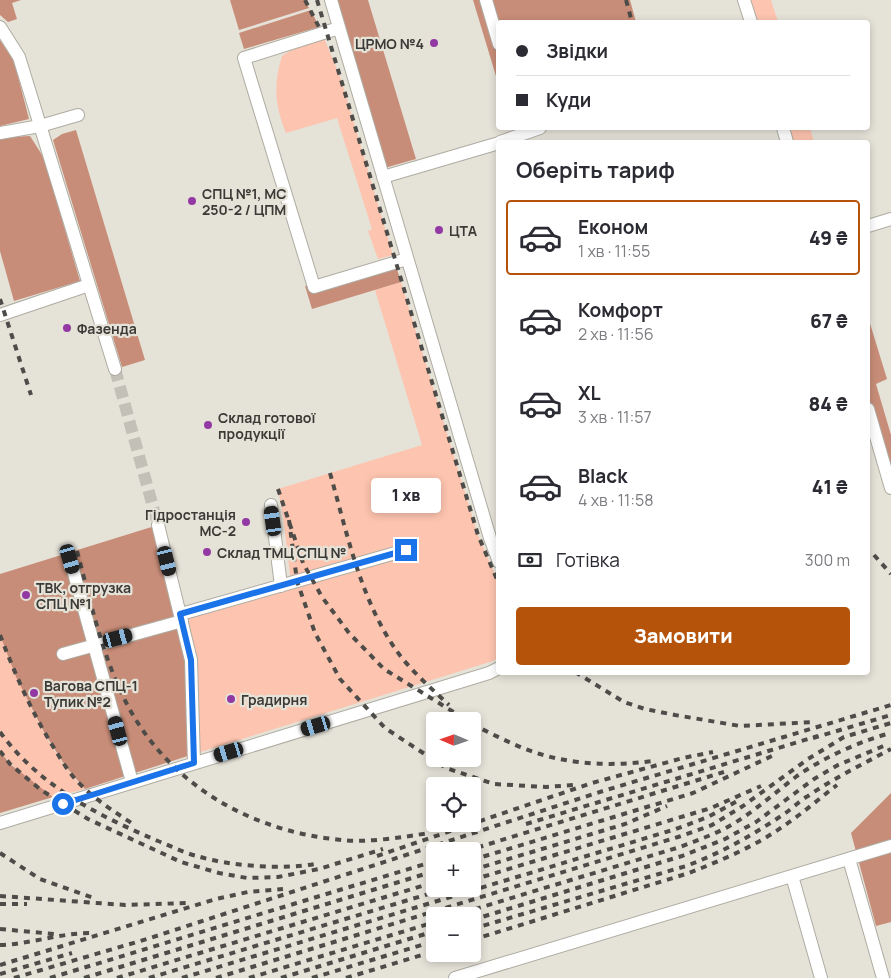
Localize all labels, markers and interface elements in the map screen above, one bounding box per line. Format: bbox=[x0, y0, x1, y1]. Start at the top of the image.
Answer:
place label: ЦРМО №4 bbox=[355, 34, 424, 53]
marker: ЦРМО №4 bbox=[428, 37, 440, 49]
text: Звідки bbox=[546, 38, 608, 64]
text: Куди bbox=[546, 87, 591, 113]
text: Оберіть тариф bbox=[516, 155, 675, 185]
place label: СПЦ №1, МС 250-2 / ЦПМ bbox=[202, 184, 287, 219]
marker: СПЦ №1, МС 250-2 / ЦПМ bbox=[186, 195, 198, 207]
text: Економ bbox=[578, 214, 648, 240]
icon: car bbox=[518, 215, 563, 260]
place label: ЦТА bbox=[449, 221, 478, 240]
marker: ЦТА bbox=[433, 224, 445, 236]
text: 49 ₴ bbox=[809, 225, 848, 251]
text: 1 хв · 11:55 bbox=[578, 240, 650, 262]
text: Комфорт bbox=[578, 297, 663, 323]
icon: car bbox=[518, 298, 563, 343]
text: 67 ₴ bbox=[810, 308, 848, 334]
place label: Фазенда bbox=[77, 319, 137, 338]
marker: Фазенда bbox=[61, 322, 73, 334]
text: 2 хв · 11:56 bbox=[578, 323, 654, 345]
text: XL bbox=[578, 380, 601, 406]
icon: car bbox=[518, 381, 563, 426]
text: 84 ₴ bbox=[809, 391, 848, 417]
text: 3 хв · 11:57 bbox=[578, 406, 652, 428]
place label: Склад готової продукції bbox=[218, 408, 316, 443]
marker: Склад готової продукції bbox=[202, 419, 214, 431]
text: Black bbox=[578, 463, 627, 489]
icon: car bbox=[518, 464, 563, 509]
text: 41 ₴ bbox=[812, 474, 848, 500]
callout: 1 хв bbox=[371, 478, 441, 512]
text: 1 хв bbox=[392, 484, 420, 506]
text: 4 хв · 11:58 bbox=[578, 489, 653, 511]
place label: Гідростанція МС-2 bbox=[145, 505, 236, 540]
car bbox=[263, 505, 282, 537]
marker: Гідростанція МС-2 bbox=[240, 516, 252, 528]
route end bbox=[395, 539, 417, 561]
car bbox=[58, 543, 81, 575]
place label: Склад ТМЦ СПЦ № bbox=[217, 543, 346, 562]
car bbox=[156, 545, 177, 577]
marker: Склад ТМЦ СПЦ № bbox=[201, 546, 213, 558]
icon: cash bbox=[516, 546, 544, 574]
text: Готівка bbox=[556, 547, 620, 573]
text: 300 m bbox=[805, 549, 850, 571]
place label: ТВК, отгрузка СПЦ №1 bbox=[36, 578, 131, 613]
marker: ТВК, отгрузка СПЦ №1 bbox=[20, 589, 32, 601]
button: Замовити bbox=[516, 607, 850, 665]
car bbox=[101, 627, 134, 649]
place label: Вагова СПЦ-1 Тупик №2 bbox=[44, 676, 138, 711]
marker: Вагова СПЦ-1 Тупик №2 bbox=[28, 687, 40, 699]
place label: Градирня bbox=[241, 690, 308, 709]
marker: Градирня bbox=[225, 693, 237, 705]
north arrow bbox=[426, 712, 481, 768]
map controls bbox=[426, 712, 481, 962]
car bbox=[299, 714, 332, 738]
car bbox=[106, 715, 129, 747]
car bbox=[212, 740, 245, 764]
button: locate bbox=[426, 777, 481, 832]
route start bbox=[52, 793, 74, 815]
button: + bbox=[426, 842, 481, 897]
button: − bbox=[426, 907, 481, 962]

